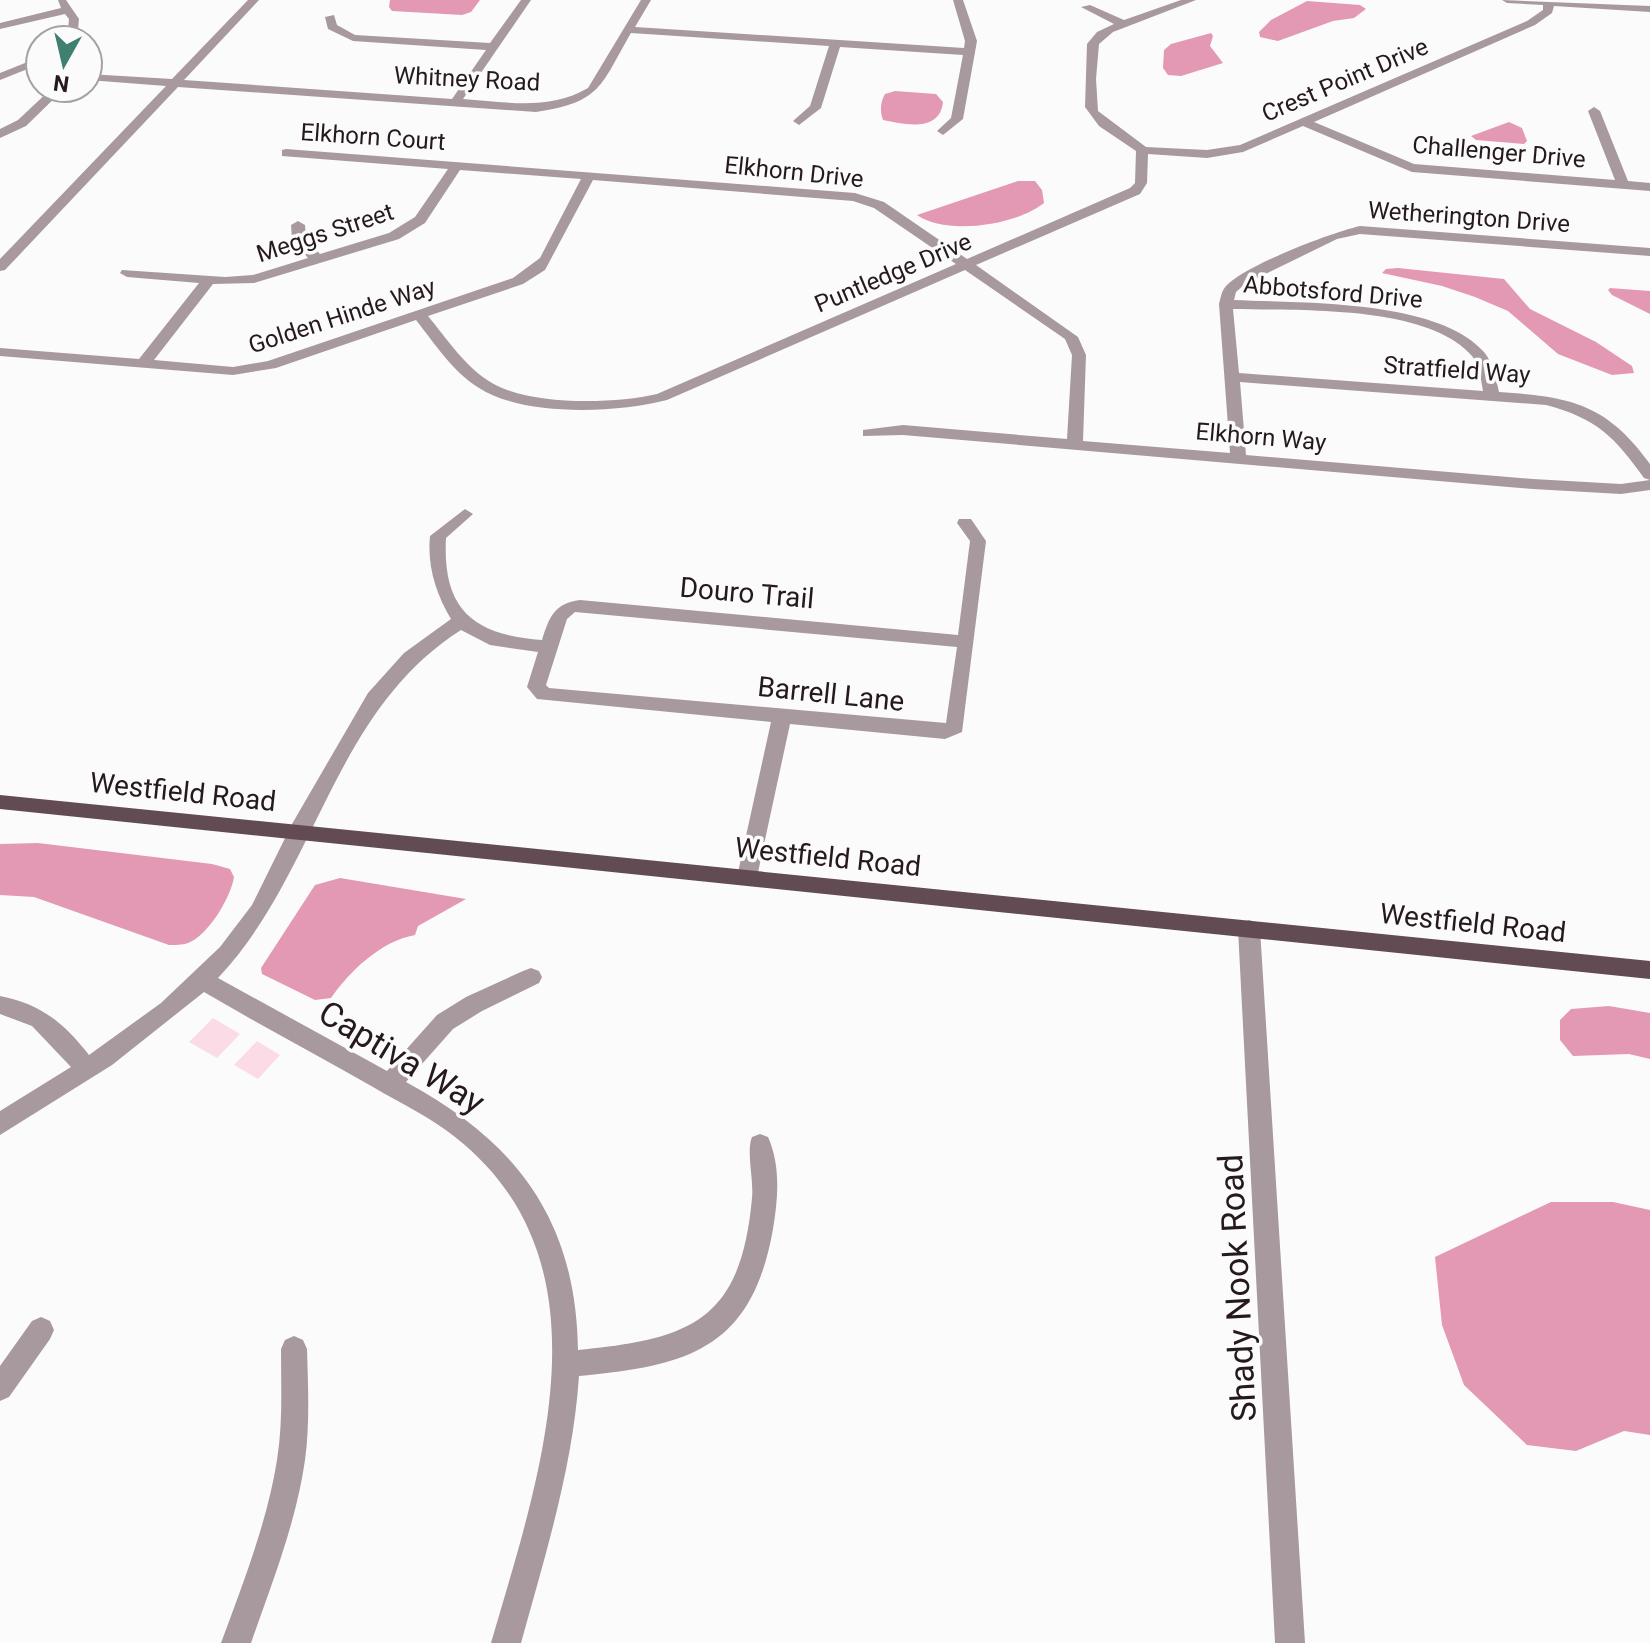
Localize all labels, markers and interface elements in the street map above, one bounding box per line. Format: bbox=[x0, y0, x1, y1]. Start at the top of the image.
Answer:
north arrow bbox=[24, 24, 104, 104]
street label: Crest Point Drive bbox=[1258, 32, 1432, 128]
street label: Whitney Road bbox=[393, 61, 541, 97]
text: N bbox=[52, 70, 71, 97]
street label: Elkhorn Court bbox=[300, 118, 446, 156]
street label: Challenger Drive bbox=[1411, 130, 1587, 174]
street label: Elkhorn Drive bbox=[723, 151, 865, 193]
street label: Wetherington Drive bbox=[1367, 196, 1571, 238]
street label: Meggs Street bbox=[253, 198, 397, 268]
street label: Puntledge Drive bbox=[810, 227, 976, 319]
street label: Abbotsford Drive bbox=[1242, 270, 1424, 314]
street label: Golden Hinde Way bbox=[245, 272, 440, 359]
street label: Stratfield Way bbox=[1383, 351, 1532, 389]
street label: Elkhorn Way bbox=[1195, 417, 1328, 457]
street label: Douro Trail bbox=[678, 571, 816, 615]
street label: Barrell Lane bbox=[756, 670, 906, 718]
street label: Westfield Road bbox=[88, 766, 278, 818]
street label: Westfield Road bbox=[733, 831, 923, 883]
street label: Westfield Road bbox=[1378, 897, 1568, 949]
street label: Captiva Way bbox=[312, 992, 492, 1122]
street label: Shady Nook Road bbox=[1210, 1153, 1264, 1423]

